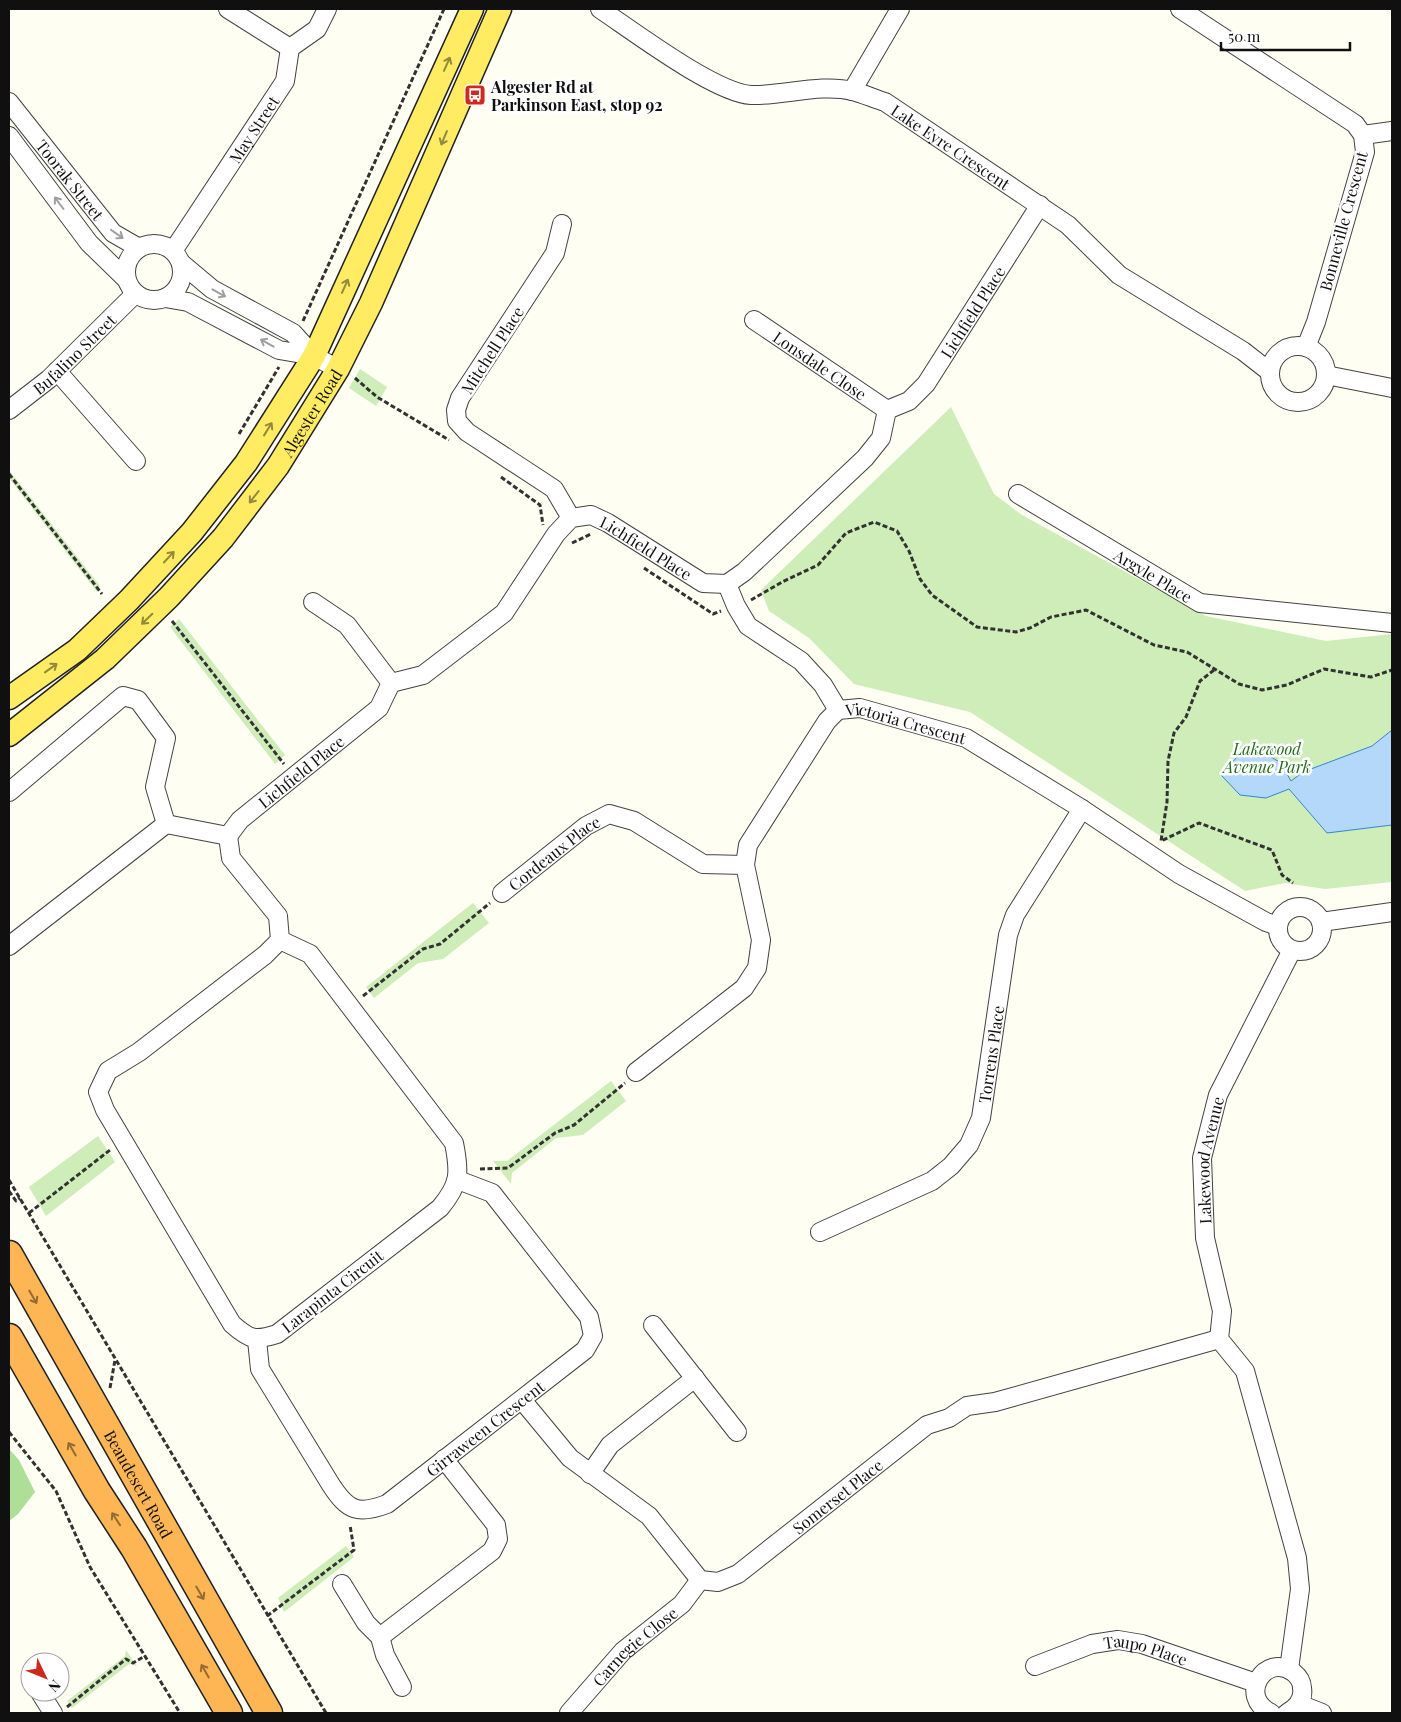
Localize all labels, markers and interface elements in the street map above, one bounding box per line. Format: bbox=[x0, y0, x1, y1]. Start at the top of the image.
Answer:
scale bar bbox=[1221, 20, 1350, 52]
text: 50 m bbox=[1228, 26, 1261, 46]
one-way arrow bbox=[443, 57, 453, 72]
place label: Algester Rd at Parkinson East, stop 92 bbox=[490, 76, 663, 115]
bus stop icon: Algester Rd at Parkinson East, stop 92 bbox=[463, 83, 487, 107]
street label: May Street bbox=[224, 91, 283, 167]
street label: Lake Eyre Crescent bbox=[888, 99, 1015, 194]
one-way arrow bbox=[439, 130, 449, 145]
street label: Toorak Street bbox=[32, 135, 109, 225]
street label: Bonneville Crescent bbox=[1314, 149, 1372, 293]
one-way arrow bbox=[54, 196, 64, 210]
one-way arrow bbox=[110, 229, 124, 239]
street label: Lichfield Place bbox=[935, 262, 1009, 361]
one-way arrow bbox=[341, 279, 351, 294]
one-way arrow bbox=[212, 288, 227, 298]
street label: Mitchell Place bbox=[456, 302, 528, 398]
street label: Bufalino Street bbox=[28, 309, 120, 398]
street label: Lonsdale Close bbox=[770, 326, 871, 404]
one-way arrow bbox=[261, 338, 275, 348]
street label: Algester Road bbox=[276, 365, 346, 461]
one-way arrow bbox=[263, 422, 273, 436]
one-way arrow bbox=[249, 490, 260, 503]
street label: Lichfield Place bbox=[597, 510, 696, 584]
street label: Argyle Place bbox=[1110, 543, 1196, 607]
one-way arrow bbox=[162, 551, 174, 564]
one-way arrow bbox=[140, 613, 153, 625]
one-way arrow bbox=[43, 663, 57, 673]
street label: Victoria Crescent bbox=[843, 698, 969, 748]
street label: Lichfield Place bbox=[253, 730, 348, 812]
park label: Lakewood Avenue Park bbox=[1221, 738, 1311, 777]
street label: Cordeaux Place bbox=[504, 810, 603, 895]
street label: Torrens Place bbox=[973, 1004, 1008, 1104]
street label: Lakewood Avenue bbox=[1191, 1094, 1228, 1224]
street label: Larapinta Circuit bbox=[277, 1245, 387, 1337]
one-way arrow bbox=[29, 1289, 39, 1303]
street label: Girraween Crescent bbox=[421, 1375, 548, 1481]
street label: Beaudesert Road bbox=[100, 1426, 178, 1542]
one-way arrow bbox=[67, 1442, 77, 1456]
street label: Somerset Place bbox=[788, 1454, 886, 1538]
one-way arrow bbox=[110, 1513, 120, 1527]
one-way arrow bbox=[196, 1586, 206, 1600]
street label: Carnegie Close bbox=[587, 1602, 681, 1690]
street label: Taupo Place bbox=[1102, 1629, 1190, 1669]
north arrow bbox=[20, 1652, 70, 1702]
one-way arrow bbox=[200, 1664, 209, 1679]
text: N bbox=[44, 1676, 65, 1696]

